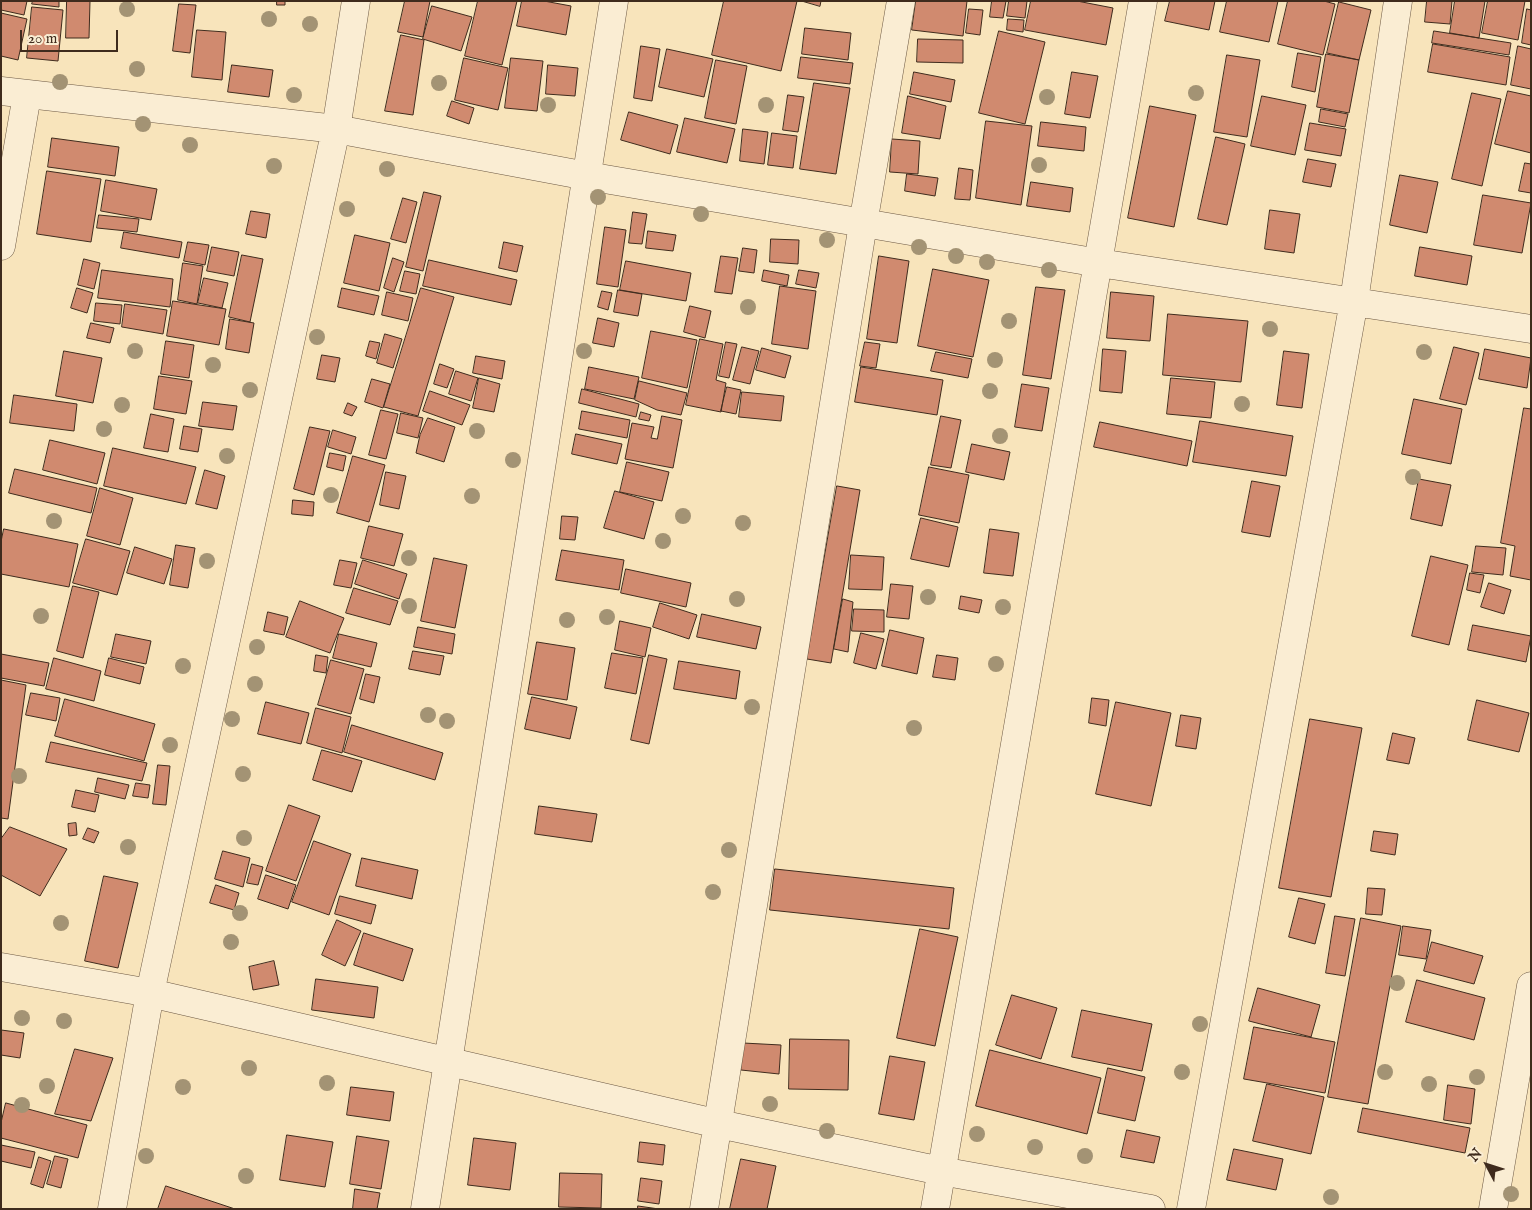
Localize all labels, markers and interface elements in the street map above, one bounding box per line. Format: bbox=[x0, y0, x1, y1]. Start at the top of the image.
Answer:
scale bar bbox=[22, 20, 120, 52]
text: 20 m bbox=[28, 29, 57, 48]
north arrow bbox=[1462, 1140, 1512, 1190]
text: N bbox=[1465, 1145, 1486, 1166]

